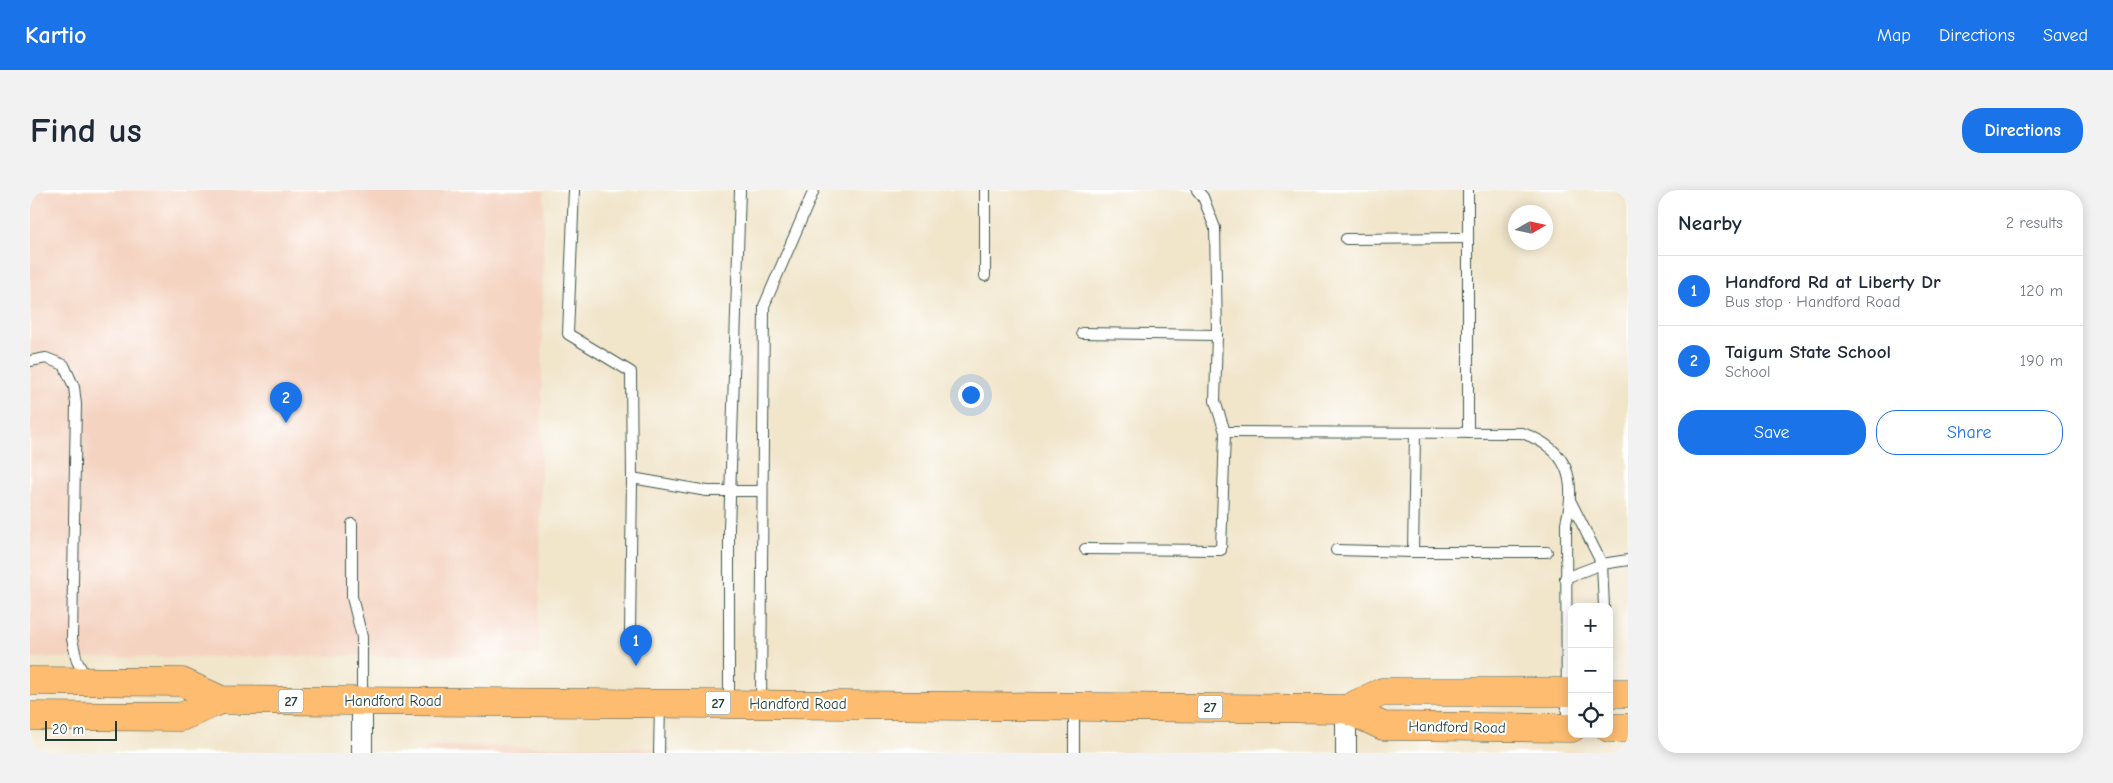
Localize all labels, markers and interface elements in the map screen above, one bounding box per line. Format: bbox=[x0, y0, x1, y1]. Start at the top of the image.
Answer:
text: Kartio bbox=[25, 21, 87, 49]
text: Map bbox=[1877, 25, 1911, 46]
text: Directions bbox=[1939, 25, 2015, 46]
text: Saved bbox=[2043, 25, 2088, 46]
button: Directions bbox=[1962, 108, 2083, 153]
text: Find us bbox=[30, 110, 142, 151]
north arrow bbox=[1508, 205, 1553, 250]
text: Nearby bbox=[1678, 211, 1742, 235]
text: 2 results bbox=[2006, 214, 2063, 232]
text: Handford Rd at Liberty Dr bbox=[1725, 271, 1941, 293]
text: 1 bbox=[1691, 282, 1697, 300]
text: 120 m bbox=[2020, 282, 2063, 300]
text: Bus stop · Handford Road bbox=[1725, 293, 1900, 311]
text: Taigum State School bbox=[1725, 341, 1891, 363]
text: 2 bbox=[1690, 352, 1698, 370]
text: 190 m bbox=[2020, 352, 2063, 370]
text: School bbox=[1725, 363, 1771, 381]
pin: 2 bbox=[270, 382, 302, 423]
your location bbox=[958, 382, 984, 408]
button: Save bbox=[1678, 410, 1866, 455]
button: Share bbox=[1876, 410, 2063, 455]
map controls bbox=[1568, 603, 1613, 738]
button: + bbox=[1568, 603, 1613, 648]
pin: 1 bbox=[620, 625, 652, 666]
button: − bbox=[1568, 648, 1613, 693]
road number: 27 bbox=[278, 690, 304, 712]
street label: Handford Road bbox=[344, 692, 442, 710]
road number: 27 bbox=[706, 692, 730, 714]
button: locate bbox=[1568, 693, 1613, 738]
street label: Handford Road bbox=[749, 695, 847, 713]
road number: 27 bbox=[1198, 696, 1222, 718]
street label: Handford Road bbox=[1408, 717, 1506, 737]
scale bar bbox=[45, 718, 118, 741]
text: 20 m bbox=[52, 721, 84, 738]

